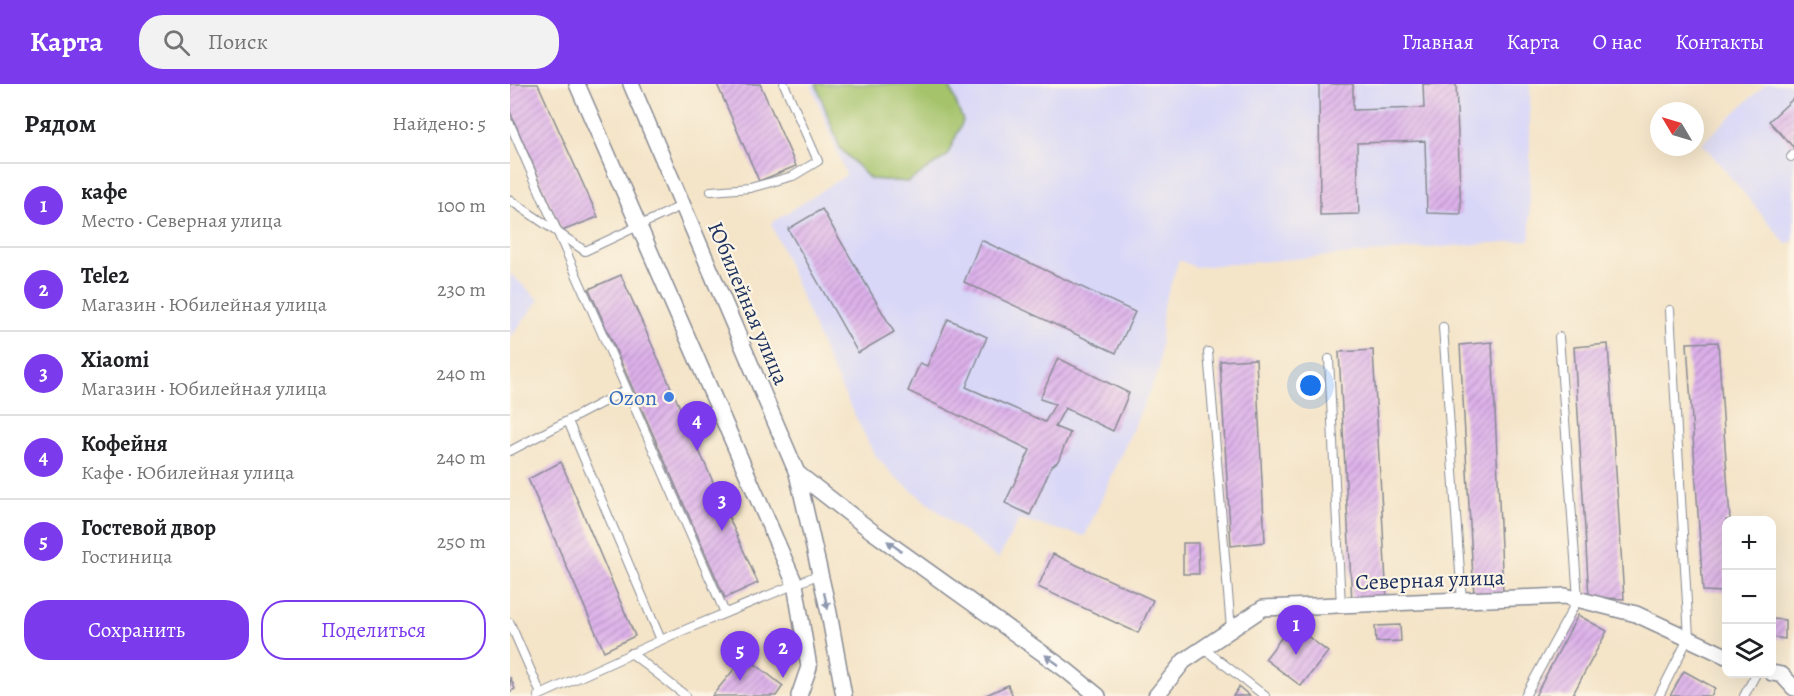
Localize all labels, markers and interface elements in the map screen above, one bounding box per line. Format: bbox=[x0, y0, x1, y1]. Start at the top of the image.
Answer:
search box bbox=[139, 15, 559, 69]
text: Карта bbox=[30, 23, 103, 61]
icon: search bbox=[160, 26, 193, 59]
text: Поиск bbox=[208, 27, 268, 57]
text: Главная bbox=[1402, 28, 1474, 56]
text: Карта bbox=[1507, 28, 1559, 56]
text: О нас bbox=[1592, 28, 1642, 56]
text: Контакты bbox=[1675, 28, 1764, 56]
north arrow bbox=[1650, 102, 1704, 156]
text: Рядом bbox=[24, 106, 96, 141]
text: Найдено: 5 bbox=[392, 110, 486, 137]
text: кафе bbox=[81, 177, 128, 207]
text: 1 bbox=[40, 192, 47, 219]
text: 100 m bbox=[437, 192, 486, 219]
text: Место · Северная улица bbox=[81, 207, 282, 234]
street label: Юбилейная улица bbox=[700, 217, 796, 390]
text: Tele2 bbox=[81, 261, 129, 291]
text: 2 bbox=[39, 276, 48, 303]
text: 230 m bbox=[437, 276, 486, 303]
text: Магазин · Юбилейная улица bbox=[81, 291, 327, 318]
text: Xiaomi bbox=[81, 345, 149, 375]
text: 3 bbox=[39, 360, 48, 387]
text: 240 m bbox=[436, 360, 486, 387]
your location bbox=[1296, 371, 1325, 400]
text: Магазин · Юбилейная улица bbox=[81, 375, 327, 402]
place label: Ozon bbox=[609, 383, 657, 413]
marker: Ozon bbox=[662, 390, 676, 404]
pin: 4 bbox=[678, 402, 717, 451]
text: Кофейня bbox=[81, 429, 168, 459]
text: 4 bbox=[39, 444, 48, 471]
text: 240 m bbox=[436, 444, 486, 471]
text: Кафе · Юбилейная улица bbox=[81, 459, 294, 486]
pin: 3 bbox=[702, 482, 742, 531]
text: Гостевой двор bbox=[81, 513, 216, 543]
map controls bbox=[1722, 516, 1776, 678]
button: + bbox=[1722, 516, 1776, 570]
text: 5 bbox=[39, 528, 48, 555]
text: 250 m bbox=[437, 528, 486, 555]
one-way arrow bbox=[886, 541, 901, 553]
text: Гостиница bbox=[81, 543, 173, 570]
street label: Северная улица bbox=[1355, 562, 1506, 598]
button: − bbox=[1722, 570, 1776, 624]
one-way arrow bbox=[822, 592, 831, 611]
button: Сохранить bbox=[24, 600, 249, 660]
button: Поделиться bbox=[261, 600, 486, 660]
pin: 1 bbox=[1276, 606, 1316, 655]
button: layers bbox=[1722, 624, 1776, 678]
pin: 2 bbox=[764, 628, 802, 678]
pin: 5 bbox=[720, 632, 760, 681]
one-way arrow bbox=[1044, 655, 1060, 666]

